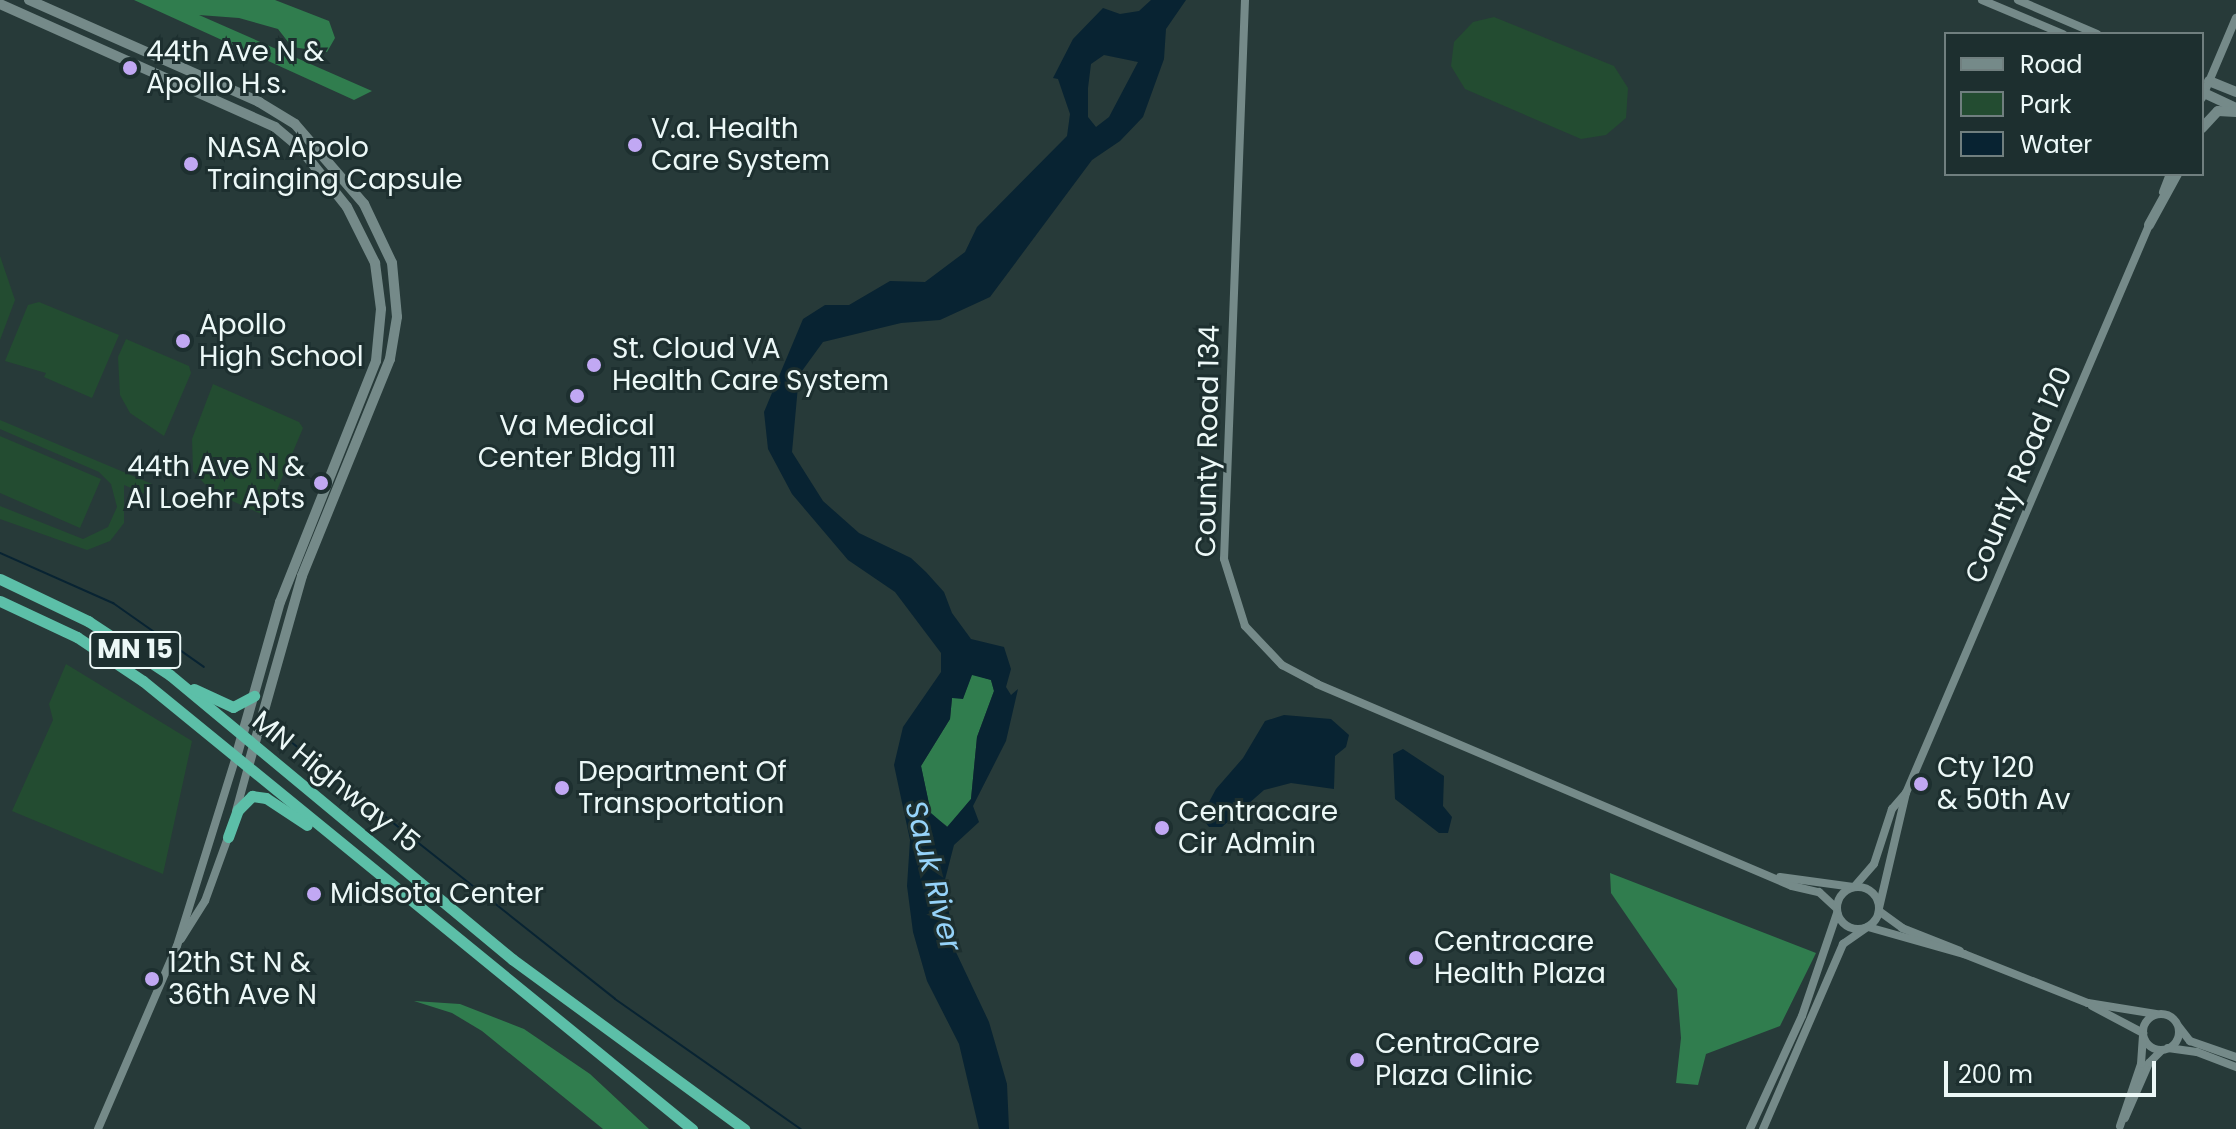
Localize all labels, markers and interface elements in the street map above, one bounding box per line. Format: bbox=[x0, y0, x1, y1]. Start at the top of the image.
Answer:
legend bbox=[1944, 32, 2204, 176]
place label: 44th Ave N & Apollo H.s. bbox=[146, 35, 324, 101]
text: Road bbox=[2020, 48, 2082, 81]
marker: 44th Ave N & Apollo H.s. bbox=[121, 59, 139, 77]
text: Park bbox=[2020, 88, 2071, 121]
place label: V.a. Health Care System bbox=[651, 112, 830, 178]
text: Water bbox=[2020, 128, 2092, 161]
place label: NASA Apolo Trainging Capsule bbox=[207, 131, 463, 197]
marker: V.a. Health Care System bbox=[626, 136, 644, 154]
marker: NASA Apolo Trainging Capsule bbox=[182, 155, 200, 173]
place label: Apollo High School bbox=[199, 308, 364, 374]
street label: County Road 134 bbox=[1189, 325, 1227, 557]
marker: Apollo High School bbox=[174, 332, 192, 350]
place label: St. Cloud VA Health Care System bbox=[612, 332, 889, 398]
marker: St. Cloud VA Health Care System bbox=[583, 354, 605, 376]
street label: County Road 120 bbox=[1958, 362, 2080, 588]
marker: Va Medical Center Bldg 111 bbox=[568, 387, 586, 405]
place label: Va Medical Center Bldg 111 bbox=[478, 409, 676, 475]
place label: 44th Ave N & Al Loehr Apts bbox=[126, 450, 305, 516]
marker: 44th Ave N & Al Loehr Apts bbox=[312, 474, 330, 492]
road number: MN 15 bbox=[89, 628, 181, 672]
street label: MN Highway 15 bbox=[245, 704, 427, 860]
place label: Cty 120 & 50th Av bbox=[1937, 751, 2071, 817]
place label: Department Of Transportation bbox=[578, 755, 787, 821]
marker: Cty 120 & 50th Av bbox=[1912, 775, 1930, 793]
marker: Department Of Transportation bbox=[553, 779, 571, 797]
place label: Centracare Cir Admin bbox=[1178, 795, 1338, 861]
water label: Sauk River bbox=[897, 797, 969, 955]
marker: Centracare Cir Admin bbox=[1153, 819, 1171, 837]
place label: Midsota Center bbox=[330, 877, 544, 911]
marker: Midsota Center bbox=[305, 885, 323, 903]
place label: Centracare Health Plaza bbox=[1434, 925, 1606, 991]
place label: 12th St N & 36th Ave N bbox=[168, 946, 317, 1012]
marker: Centracare Health Plaza bbox=[1405, 947, 1427, 969]
marker: 12th St N & 36th Ave N bbox=[143, 970, 161, 988]
place label: CentraCare Plaza Clinic bbox=[1375, 1027, 1540, 1093]
scale bar bbox=[1948, 1045, 2160, 1095]
marker: CentraCare Plaza Clinic bbox=[1346, 1049, 1368, 1071]
text: 200 m bbox=[1958, 1058, 2033, 1091]

